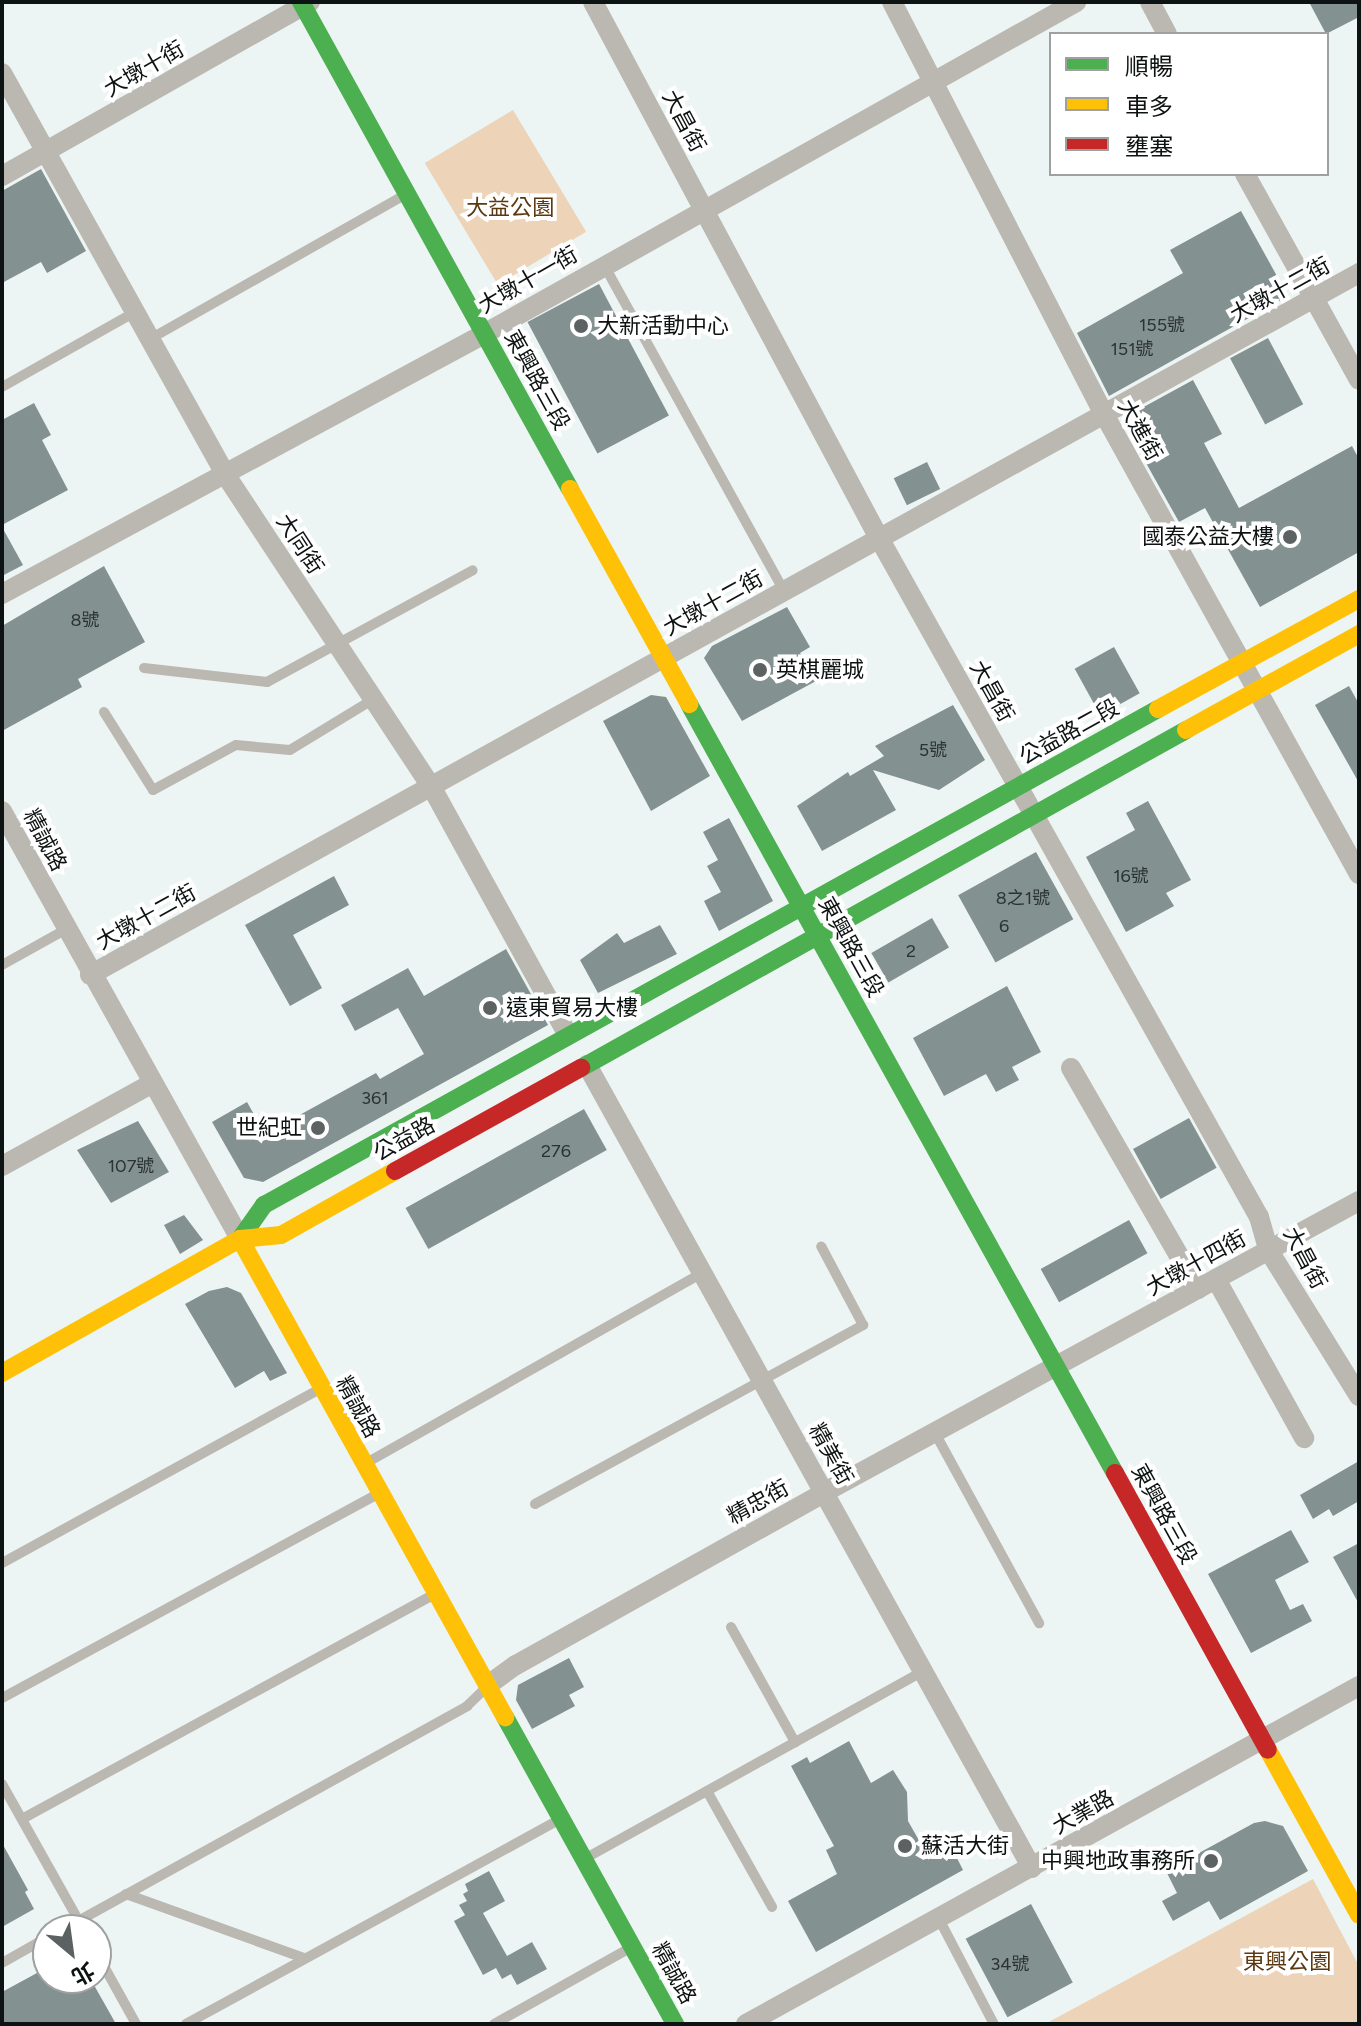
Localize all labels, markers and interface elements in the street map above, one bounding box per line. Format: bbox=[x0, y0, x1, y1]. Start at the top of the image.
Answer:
legend bbox=[1049, 32, 1329, 176]
street label: 大墩十街 bbox=[99, 36, 189, 102]
text: 順暢 bbox=[1125, 52, 1173, 81]
street label: 大昌街 bbox=[657, 86, 711, 156]
text: 車多 bbox=[1125, 92, 1173, 121]
text: 壅塞 bbox=[1125, 132, 1173, 161]
park label: 大益公園 bbox=[466, 195, 554, 221]
street label: 大墩十一街 bbox=[474, 241, 582, 319]
street label: 大墩十二街 bbox=[1225, 252, 1335, 328]
place label: 大新活動中心 bbox=[597, 313, 729, 339]
house number: 155號 bbox=[1139, 314, 1185, 336]
marker: 大新活動中心 bbox=[572, 317, 590, 335]
street label: 東興路三段 bbox=[499, 325, 575, 435]
house number: 151號 bbox=[1110, 338, 1154, 360]
street label: 大進街 bbox=[1112, 395, 1168, 465]
street label: 大同街 bbox=[271, 509, 329, 579]
place label: 國泰公益大樓 bbox=[1142, 524, 1274, 550]
marker: 國泰公益大樓 bbox=[1281, 528, 1299, 546]
street label: 大墩十二街 bbox=[658, 565, 768, 641]
house number: 8號 bbox=[70, 609, 100, 631]
street label: 大昌街 bbox=[964, 656, 1020, 726]
place label: 英棋麗城 bbox=[776, 657, 864, 683]
marker: 英棋麗城 bbox=[751, 661, 769, 679]
street label: 公益路二段 bbox=[1014, 694, 1124, 770]
house number: 5號 bbox=[919, 739, 947, 761]
street label: 精誠路 bbox=[18, 805, 72, 875]
house number: 16號 bbox=[1113, 865, 1149, 887]
street label: 大墩十二街 bbox=[91, 879, 201, 955]
house number: 8之1號 bbox=[996, 887, 1050, 909]
street label: 東興路三段 bbox=[813, 892, 889, 1002]
house number: 6 bbox=[999, 915, 1009, 937]
house number: 2 bbox=[906, 940, 916, 962]
place label: 遠東貿易大樓 bbox=[506, 995, 638, 1021]
marker: 遠東貿易大樓 bbox=[481, 999, 499, 1017]
house number: 361 bbox=[361, 1087, 389, 1109]
street label: 公益路 bbox=[369, 1111, 439, 1167]
place label: 世紀虹 bbox=[236, 1115, 302, 1141]
marker: 世紀虹 bbox=[309, 1119, 327, 1137]
house number: 276 bbox=[541, 1140, 571, 1162]
house number: 107號 bbox=[108, 1155, 154, 1177]
street label: 大昌街 bbox=[1278, 1223, 1332, 1293]
street label: 大墩十四街 bbox=[1141, 1225, 1251, 1301]
street label: 精誠路 bbox=[330, 1372, 386, 1442]
street label: 精美街 bbox=[803, 1419, 859, 1489]
street label: 東興路三段 bbox=[1126, 1459, 1202, 1569]
street label: 精忠街 bbox=[723, 1474, 793, 1530]
street label: 大業路 bbox=[1048, 1784, 1118, 1840]
place label: 蘇活大街 bbox=[921, 1833, 1009, 1859]
marker: 蘇活大街 bbox=[896, 1837, 914, 1855]
place label: 中興地政事務所 bbox=[1041, 1848, 1195, 1874]
marker: 中興地政事務所 bbox=[1202, 1852, 1220, 1870]
north arrow bbox=[32, 1914, 112, 1994]
street label: 精誠路 bbox=[646, 1938, 702, 2008]
park label: 東興公園 bbox=[1243, 1949, 1331, 1975]
house number: 34號 bbox=[991, 1953, 1029, 1975]
text: 北 bbox=[67, 1957, 99, 1991]

